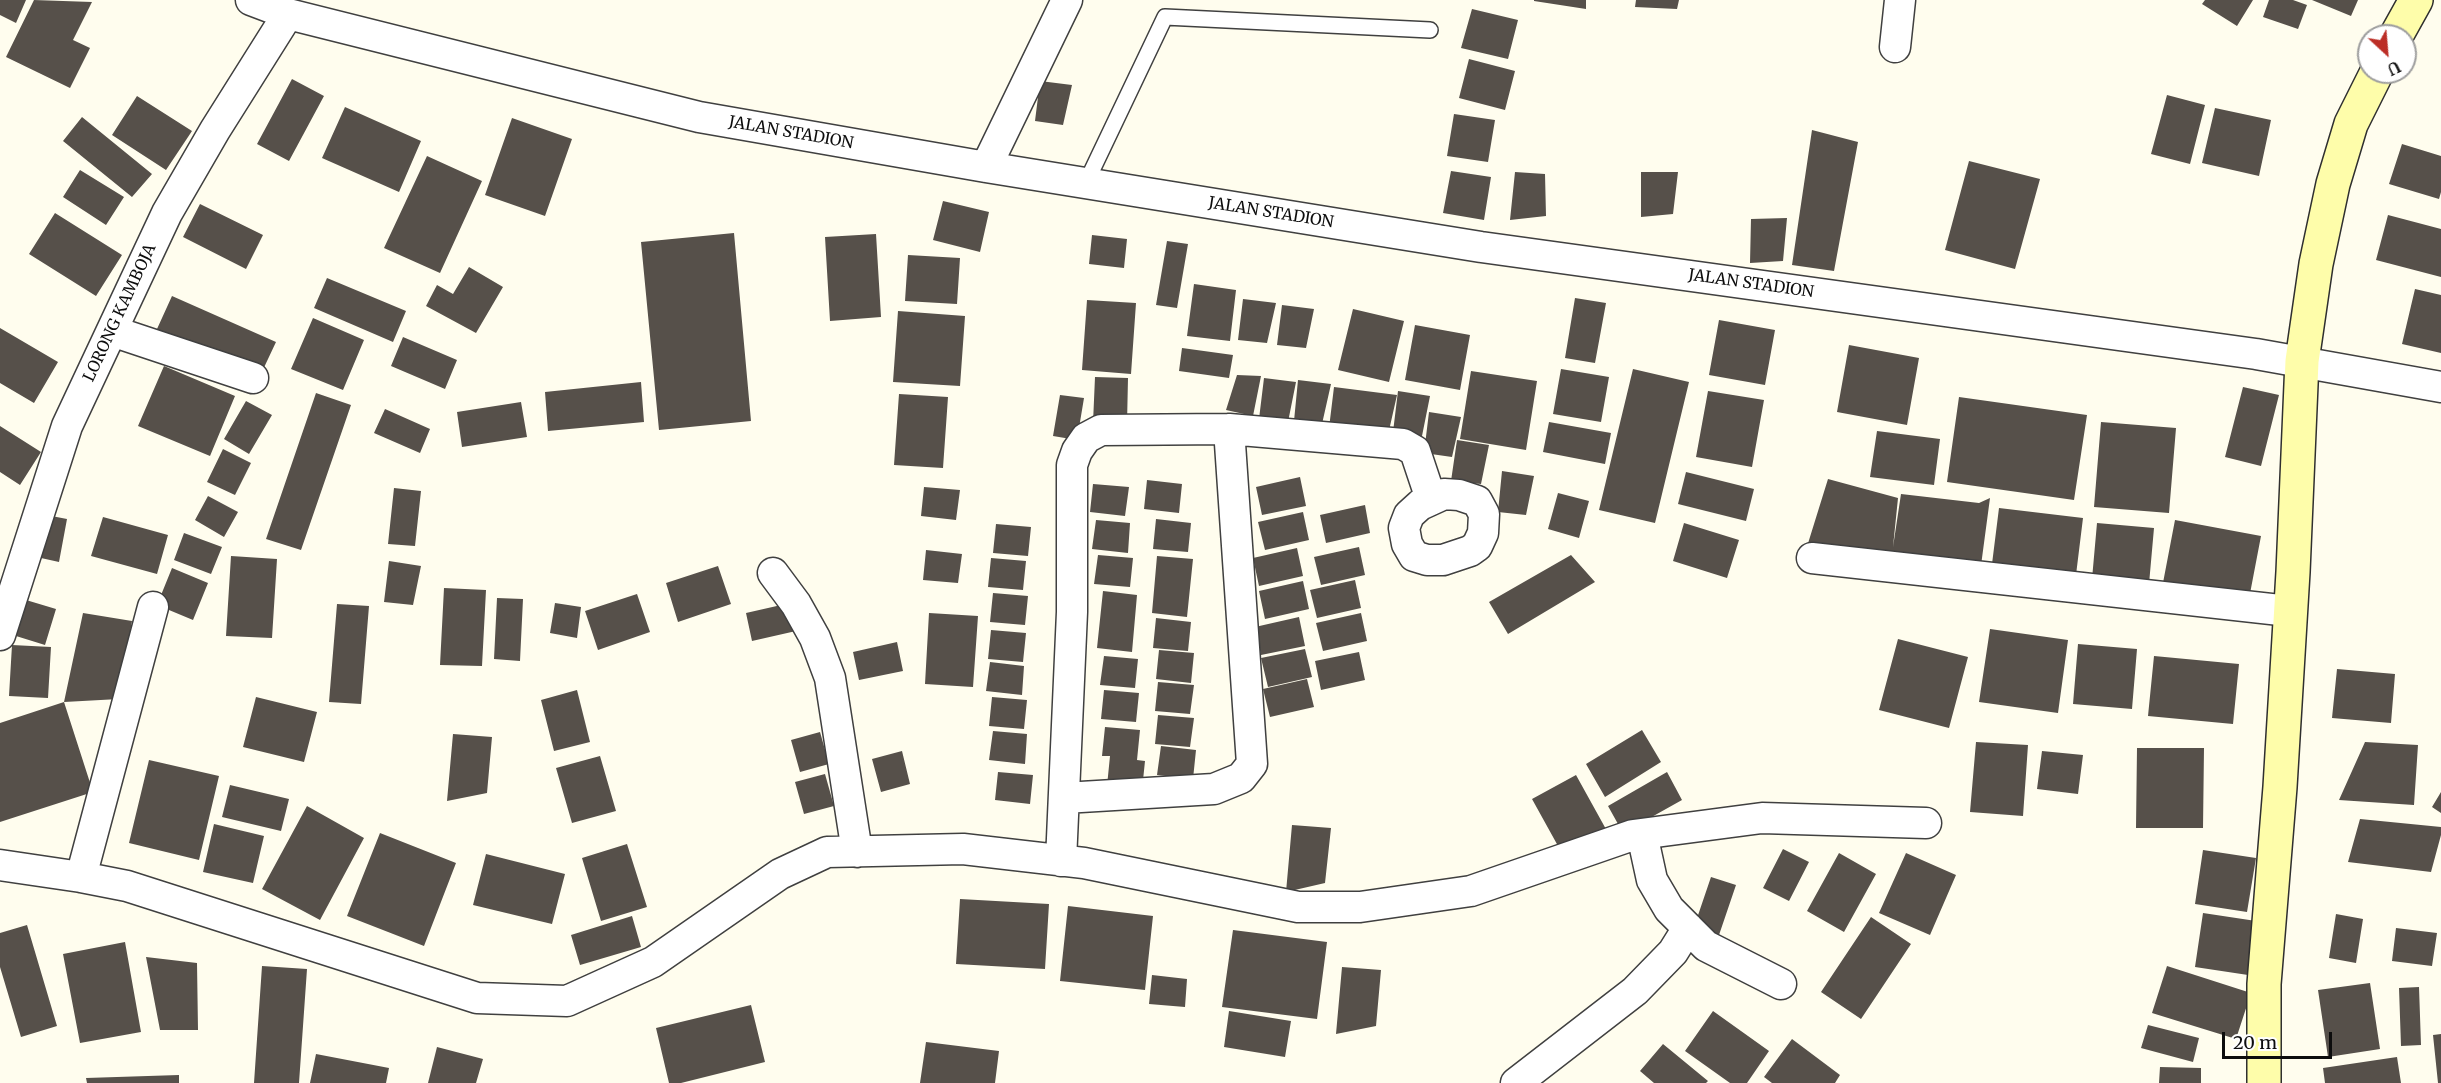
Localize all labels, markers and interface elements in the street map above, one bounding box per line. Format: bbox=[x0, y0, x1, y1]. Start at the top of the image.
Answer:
north arrow bbox=[2357, 24, 2417, 84]
text: U bbox=[2384, 57, 2404, 80]
street label: JALAN STADION bbox=[727, 113, 855, 153]
street label: JALAN STADION bbox=[1207, 194, 1335, 232]
street label: LORONG KAMBOJA bbox=[80, 241, 160, 385]
street label: JALAN STADION bbox=[1687, 266, 1815, 302]
scale bar bbox=[2225, 1020, 2334, 1058]
text: 20 m bbox=[2233, 1031, 2277, 1054]

